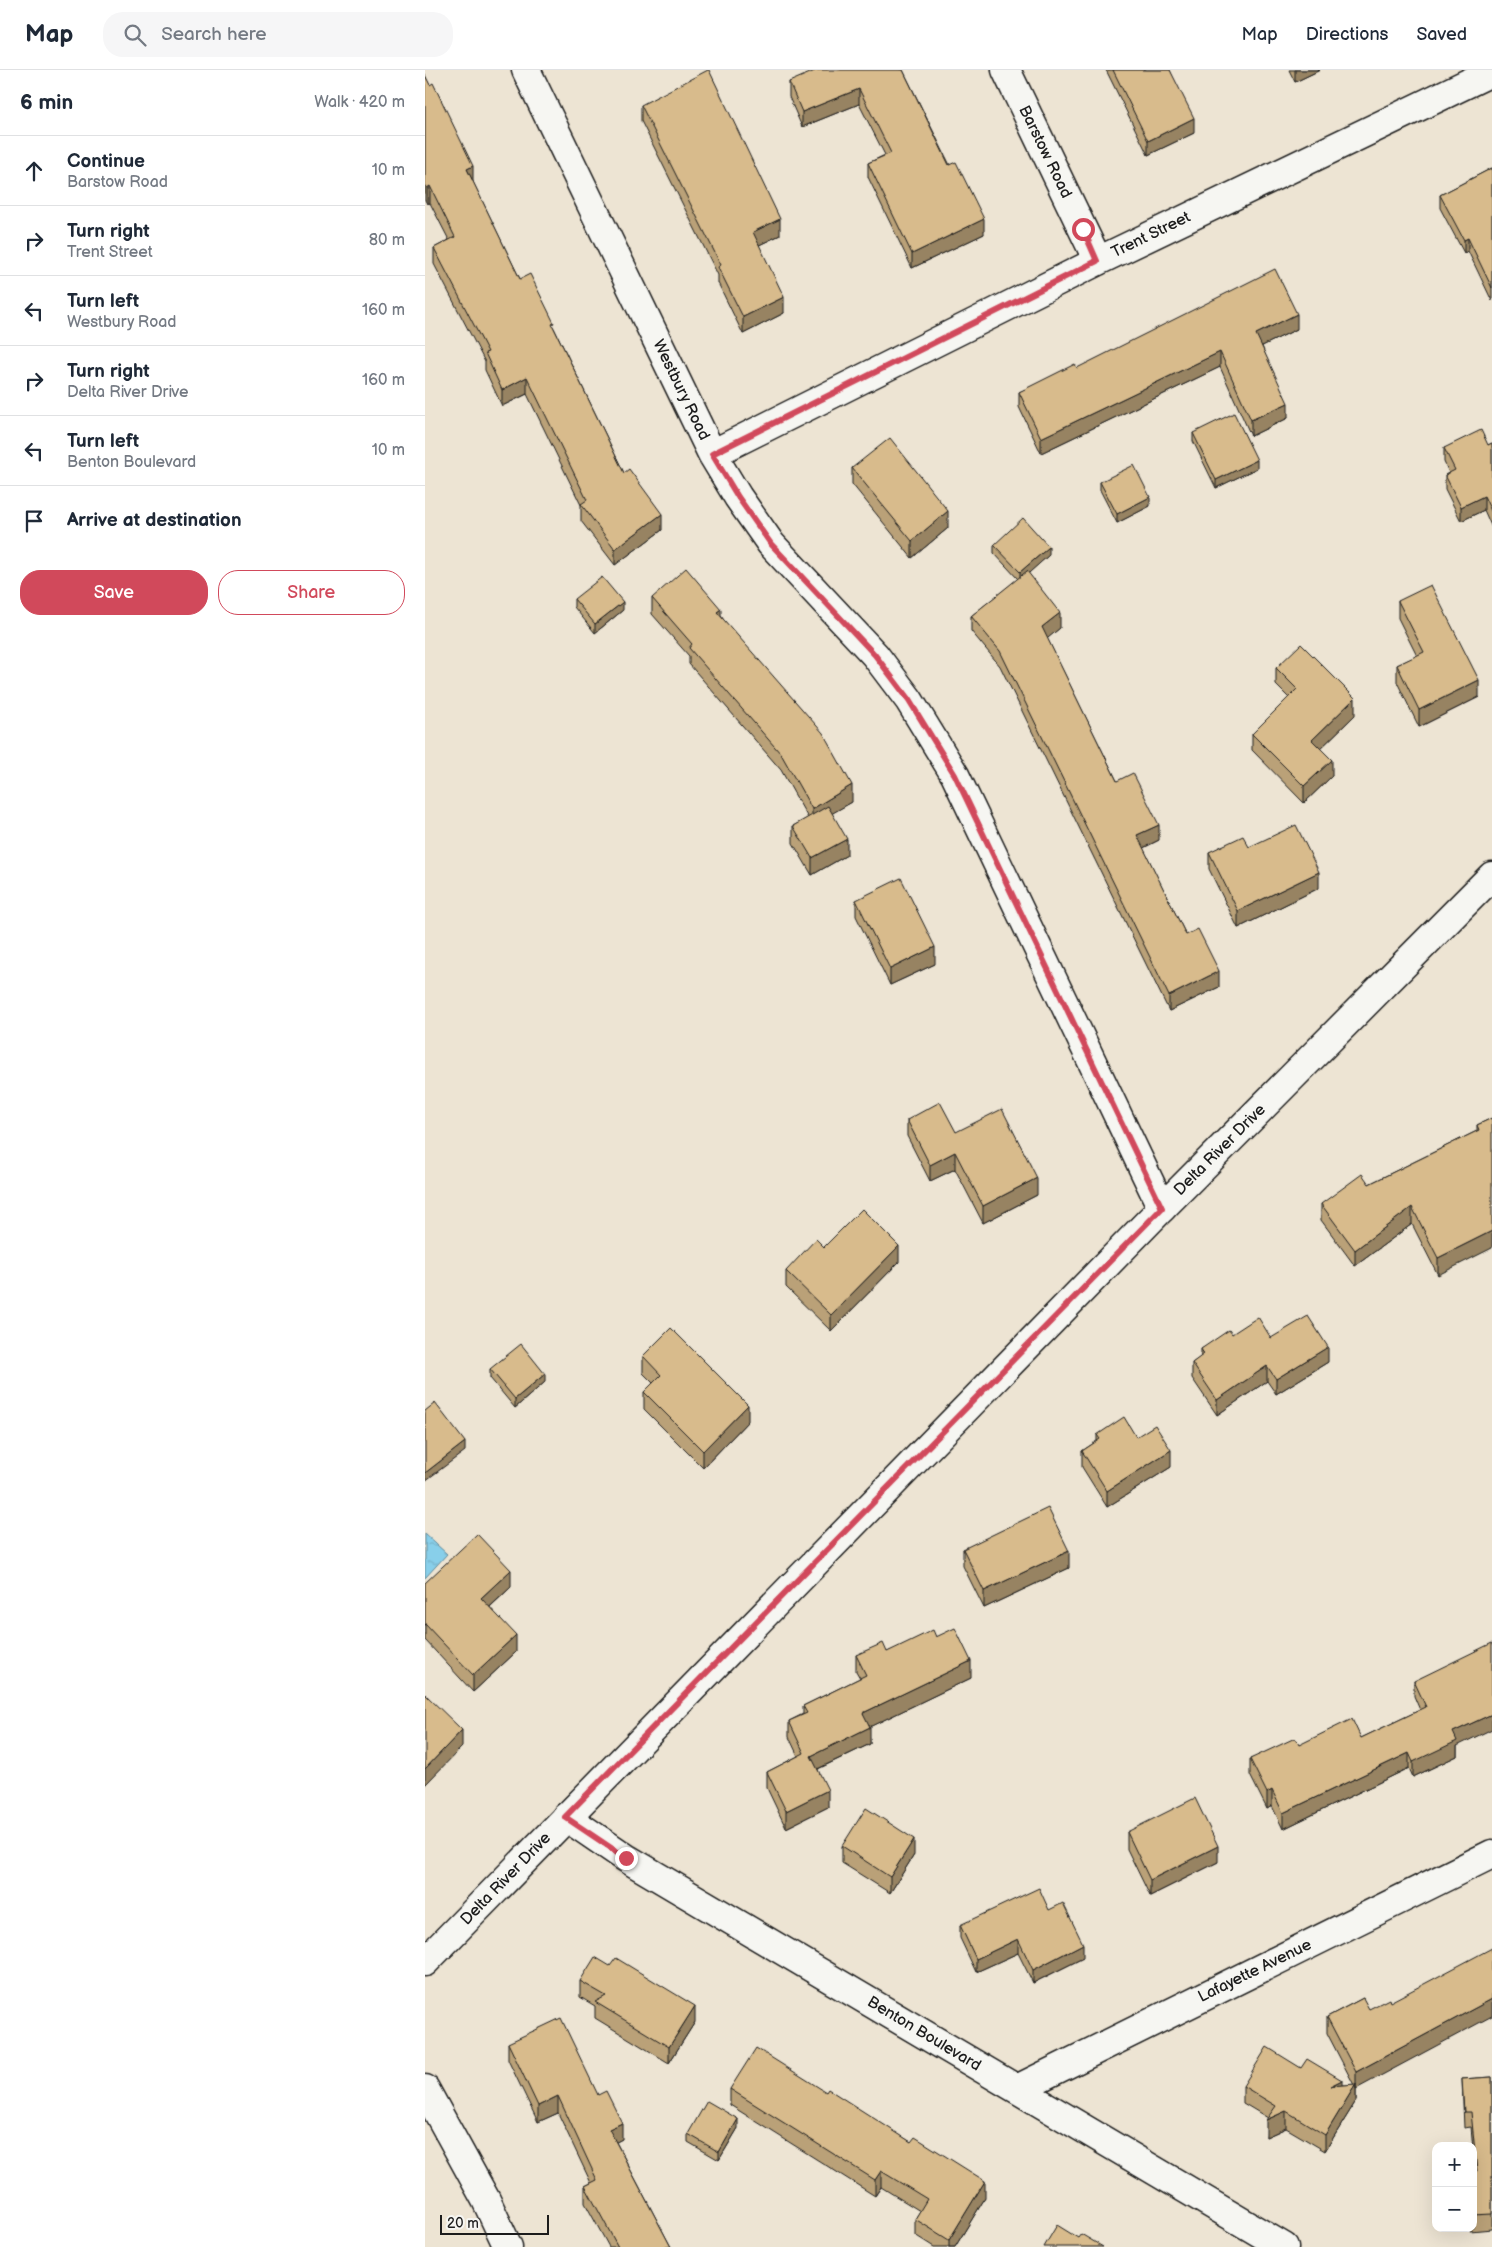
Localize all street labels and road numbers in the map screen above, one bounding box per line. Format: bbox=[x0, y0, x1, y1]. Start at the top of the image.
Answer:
street label: Barstow Road bbox=[1014, 102, 1076, 202]
street label: Trent Street bbox=[1108, 208, 1194, 262]
street label: Westbury Road bbox=[648, 337, 714, 443]
street label: Delta River Drive bbox=[1170, 1100, 1270, 1200]
street label: Delta River Drive bbox=[457, 1828, 555, 1929]
street label: Lafayette Avenue bbox=[1195, 1935, 1315, 2007]
street label: Benton Boulevard bbox=[864, 1993, 984, 2075]

